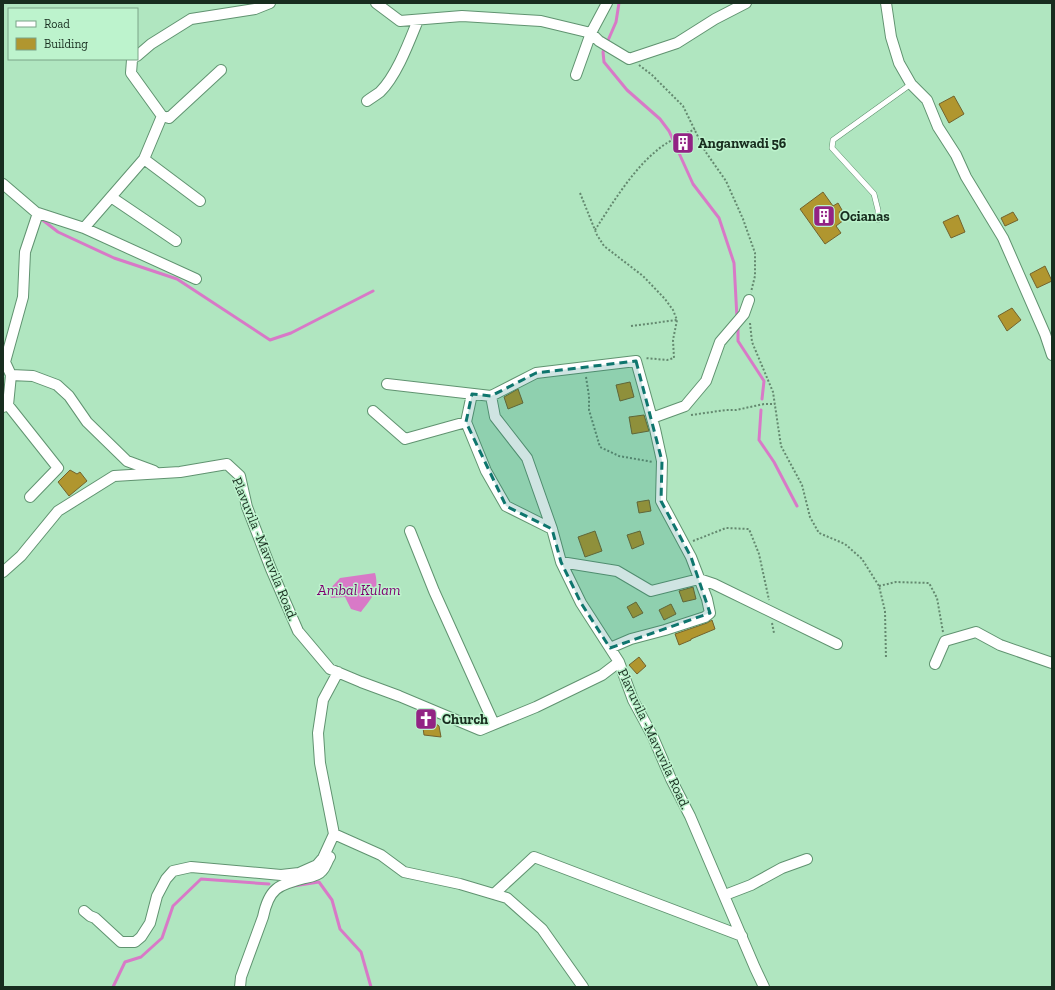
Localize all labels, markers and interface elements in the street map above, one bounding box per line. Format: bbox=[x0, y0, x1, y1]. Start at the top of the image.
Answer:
legend bbox=[8, 8, 138, 60]
text: Road bbox=[44, 17, 70, 31]
text: Building bbox=[44, 37, 88, 51]
building icon: Anganwadi 56 bbox=[670, 130, 696, 156]
place label: Anganwadi 56 bbox=[698, 135, 787, 152]
building icon: Ocianas bbox=[811, 203, 837, 229]
place label: Ocianas bbox=[840, 208, 890, 225]
street label: Plavuvila -Mavuvila Road. bbox=[228, 475, 302, 623]
water label: Ambal Kulam bbox=[316, 581, 401, 599]
street label: Plavuvila -Mavuvila Road. bbox=[614, 666, 694, 812]
church icon: Church bbox=[413, 706, 439, 732]
place label: Church bbox=[442, 711, 488, 728]

